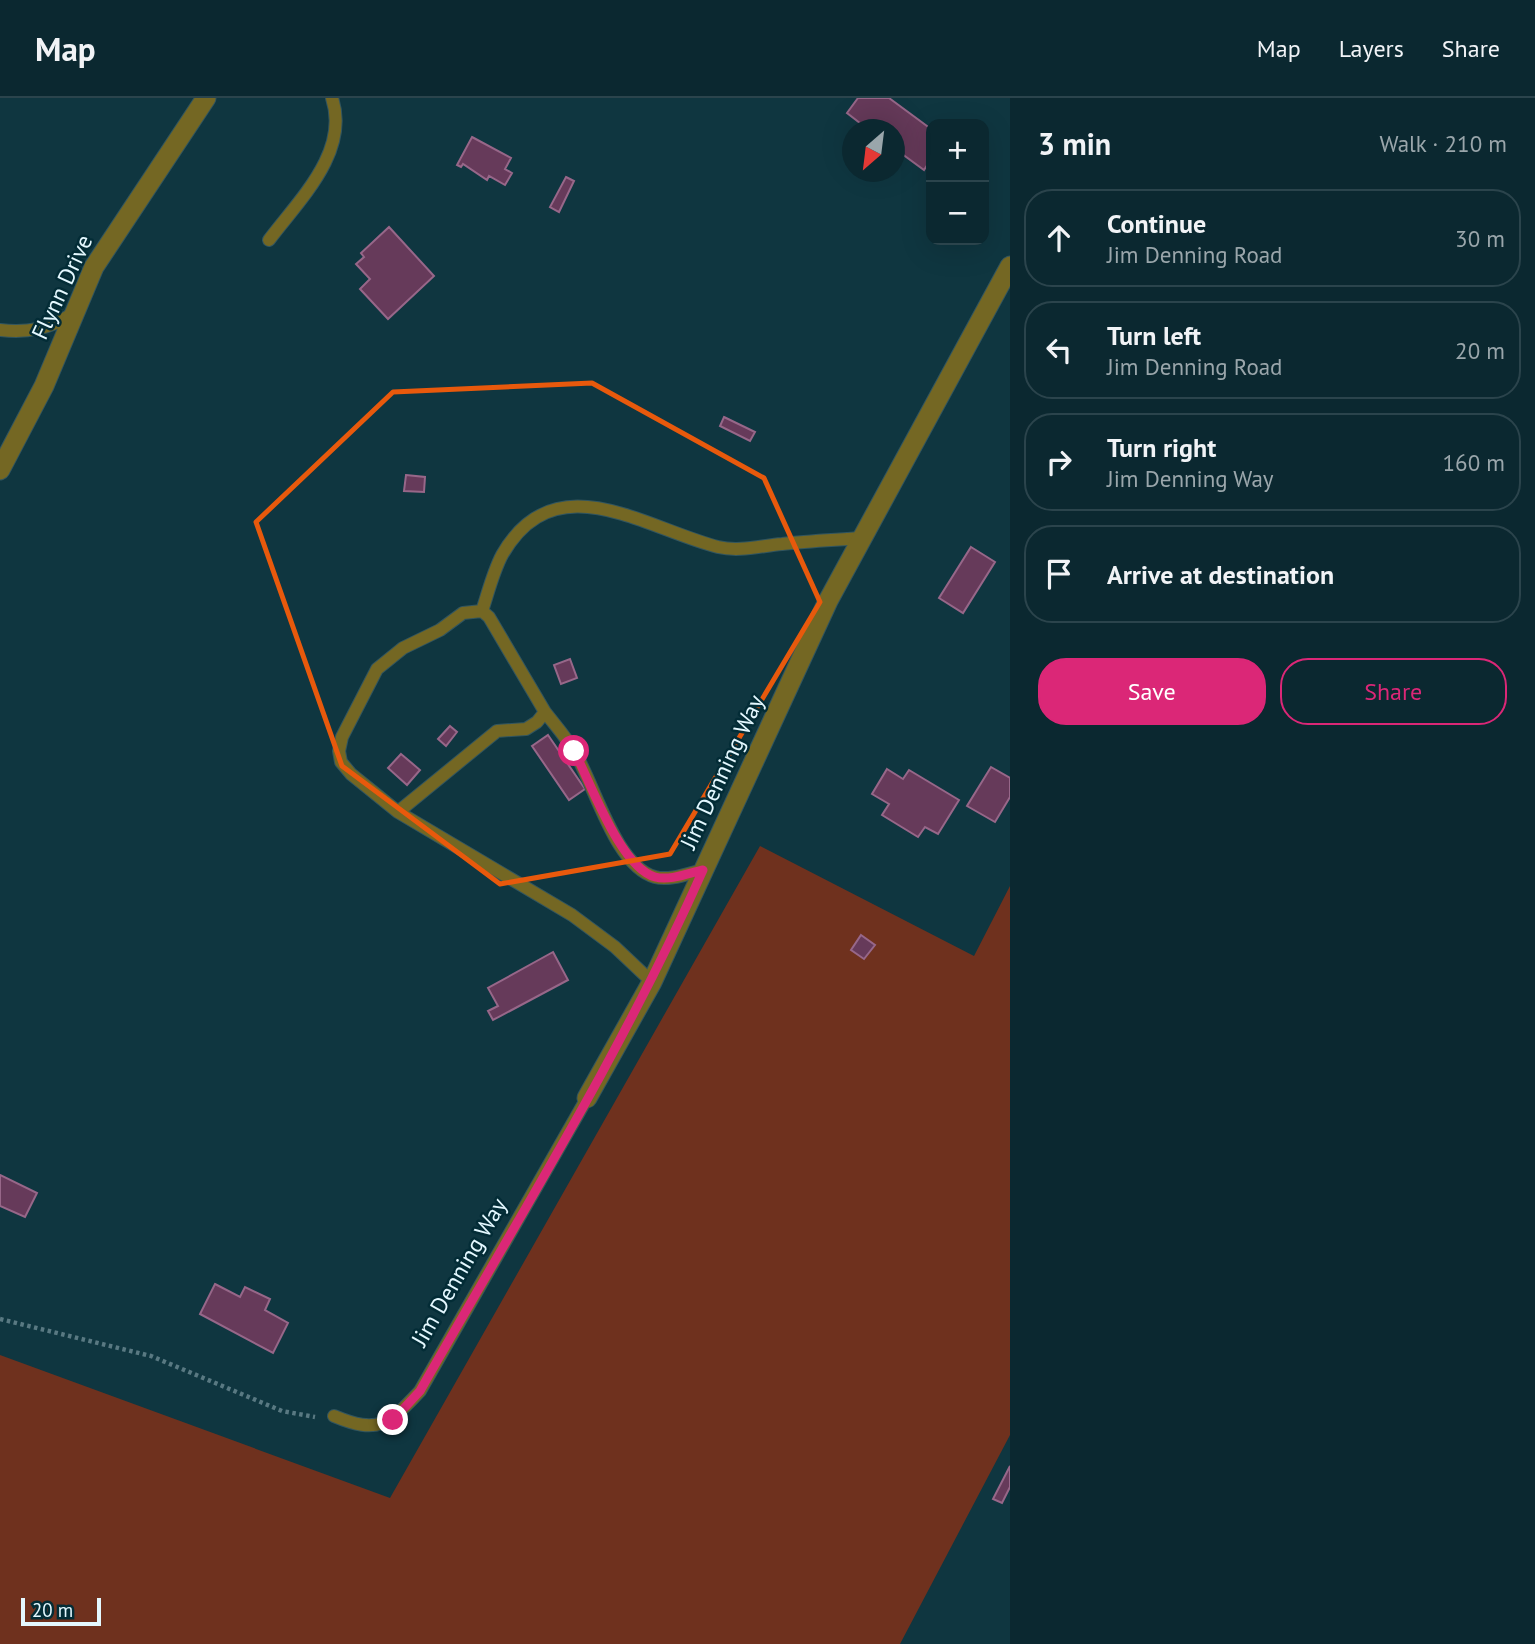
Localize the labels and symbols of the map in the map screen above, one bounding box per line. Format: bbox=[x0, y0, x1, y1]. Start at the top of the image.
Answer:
north arrow bbox=[842, 119, 905, 182]
street label: Flynn Drive bbox=[25, 230, 98, 344]
street label: Jim Denning Way bbox=[673, 690, 770, 854]
route start bbox=[558, 735, 589, 766]
street label: Jim Denning Way bbox=[404, 1192, 513, 1352]
route end bbox=[377, 1404, 408, 1435]
scale bar bbox=[21, 1595, 102, 1627]

